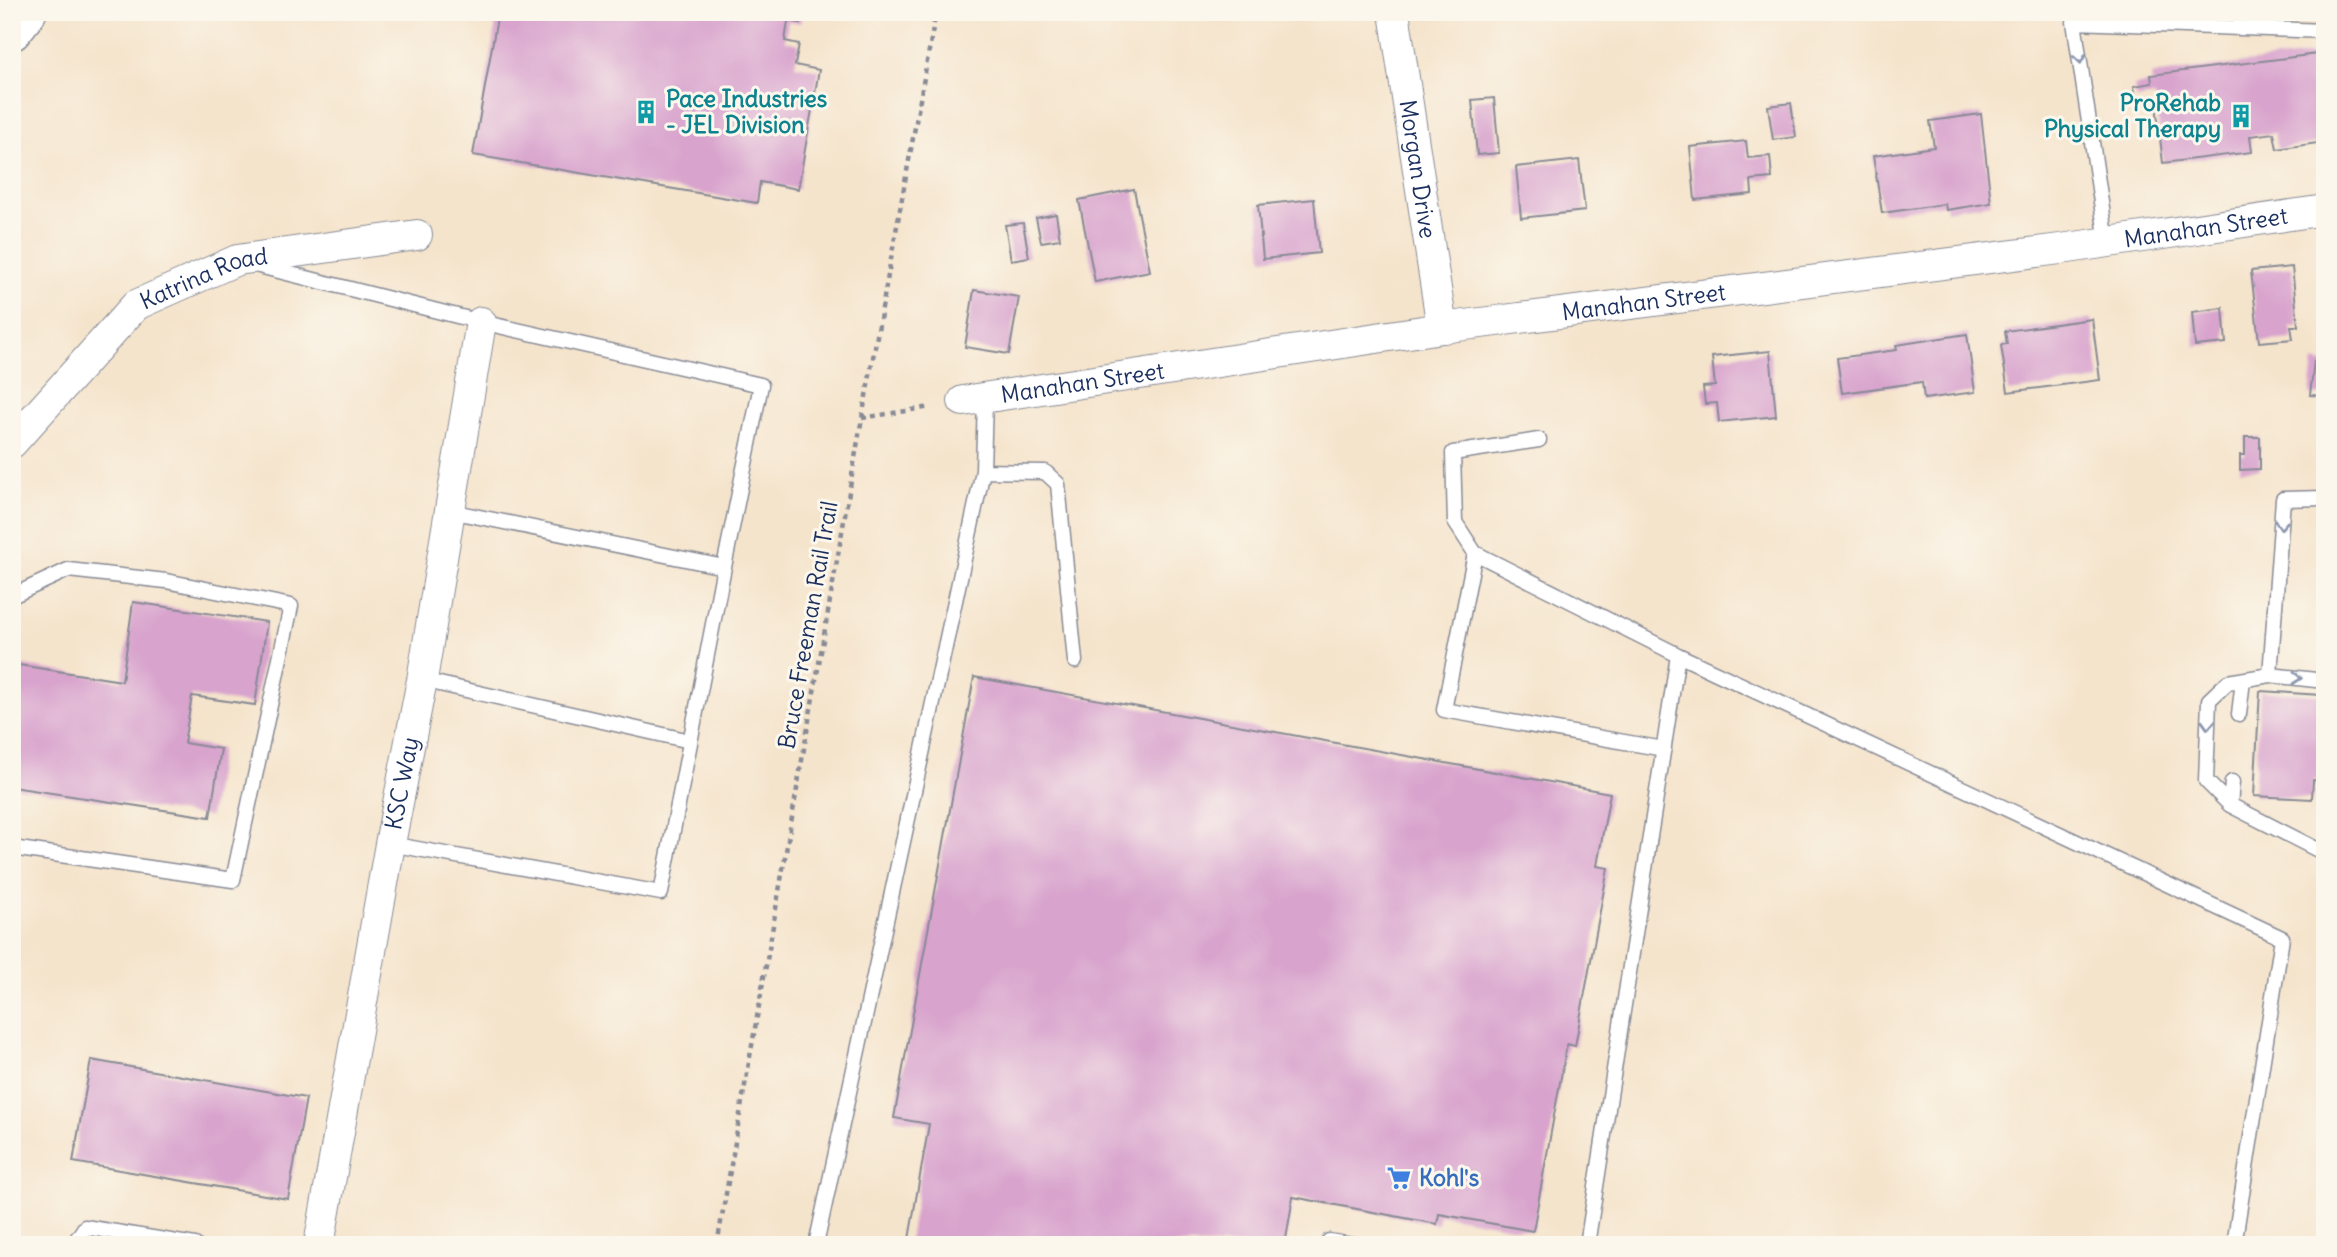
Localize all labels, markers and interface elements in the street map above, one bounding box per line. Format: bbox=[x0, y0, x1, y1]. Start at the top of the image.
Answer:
one-way arrow bbox=[2072, 54, 2087, 65]
place label: Pace Industries - JEL Division bbox=[666, 84, 827, 139]
place label: ProRehab Physical Therapy bbox=[2044, 88, 2221, 143]
building icon: Pace Industries - JEL Division bbox=[632, 98, 660, 126]
street label: Morgan Drive bbox=[1394, 98, 1443, 240]
building icon: ProRehab Physical Therapy bbox=[2227, 102, 2255, 130]
street label: Manahan Street bbox=[2122, 201, 2290, 254]
street label: Katrina Road bbox=[135, 241, 269, 315]
street label: Manahan Street bbox=[1560, 277, 1728, 327]
street label: Manahan Street bbox=[999, 355, 1166, 409]
street label: Bruce Freeman Rail Trail bbox=[771, 499, 844, 751]
one-way arrow bbox=[2274, 520, 2289, 531]
one-way arrow bbox=[2292, 670, 2303, 685]
one-way arrow bbox=[2201, 719, 2216, 730]
street label: KSC Way bbox=[378, 734, 425, 832]
place label: Kohl's bbox=[1419, 1163, 1479, 1192]
supermarket icon: Kohl's bbox=[1385, 1164, 1413, 1192]

